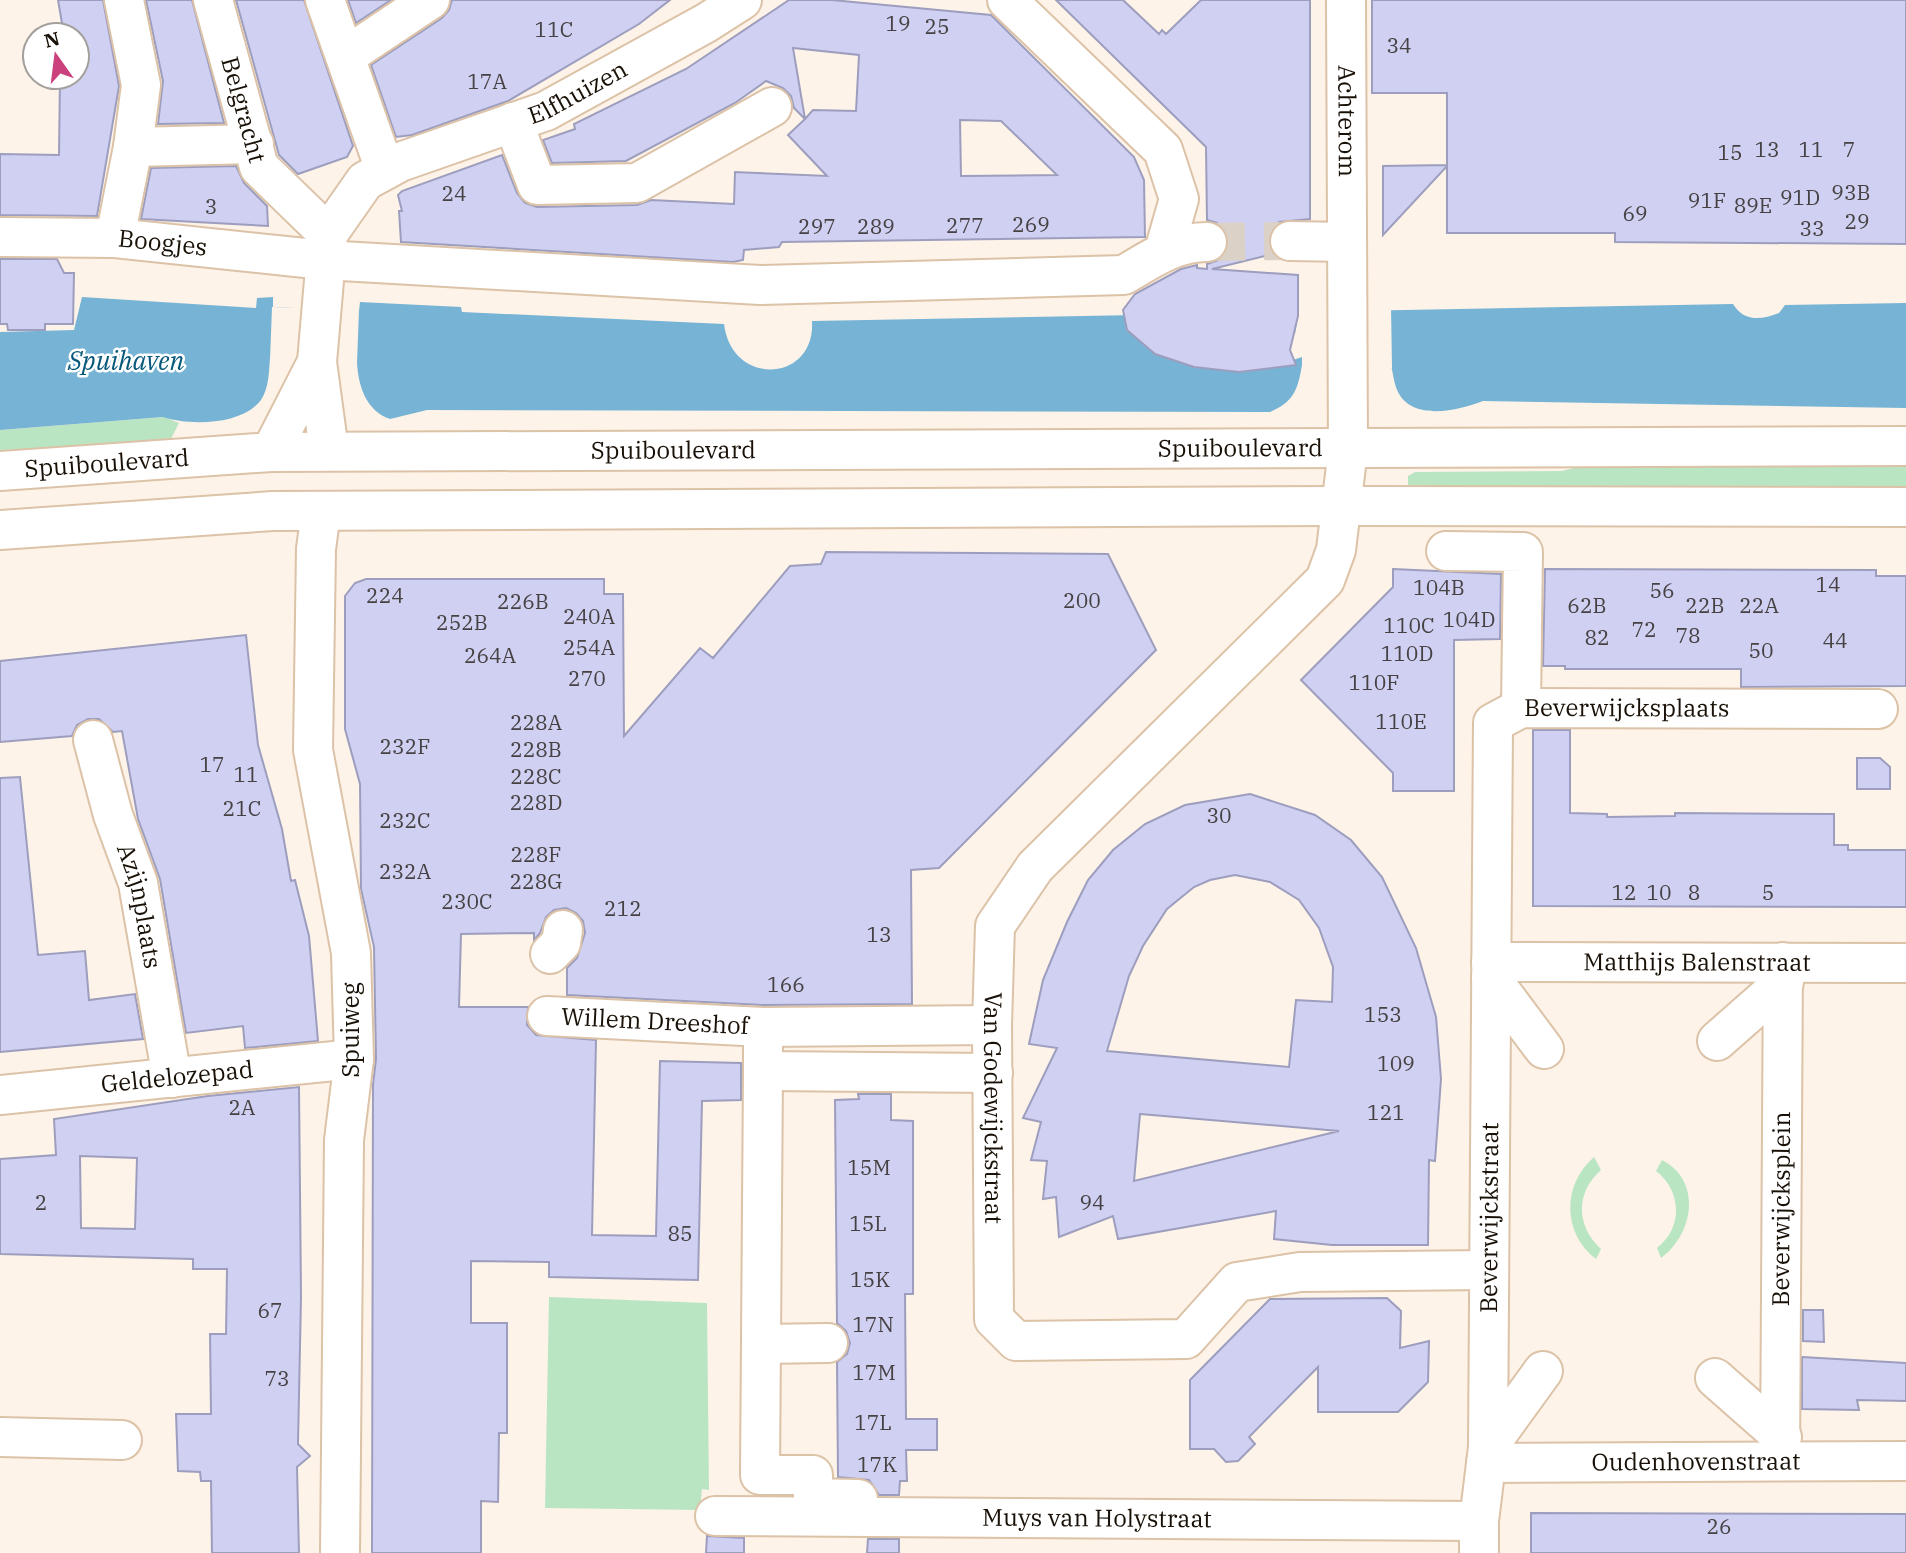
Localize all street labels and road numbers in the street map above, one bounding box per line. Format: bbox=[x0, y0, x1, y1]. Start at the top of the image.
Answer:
street label: Elfhuizen bbox=[524, 52, 633, 131]
street label: Belgracht bbox=[214, 53, 274, 166]
street label: Achterom bbox=[1331, 65, 1364, 177]
street label: Boogjes bbox=[117, 221, 209, 263]
street label: Spuiboulevard bbox=[1158, 431, 1323, 464]
street label: Spuiboulevard bbox=[591, 433, 756, 466]
street label: Spuiboulevard bbox=[23, 441, 190, 484]
street label: Beverwijcksplaats bbox=[1524, 691, 1729, 724]
street label: Azijnplaats bbox=[110, 839, 170, 971]
street label: Matthijs Balenstraat bbox=[1583, 945, 1811, 978]
street label: Spuiweg bbox=[334, 982, 366, 1078]
street label: Van Godewijckstraat bbox=[977, 992, 1010, 1224]
street label: Willem Dreeshof bbox=[560, 1000, 751, 1041]
street label: Geldelozepad bbox=[99, 1052, 255, 1100]
street label: Beverwijcksplein bbox=[1764, 1111, 1797, 1307]
street label: Beverwijckstraat bbox=[1472, 1122, 1505, 1313]
street label: Oudenhovenstraat bbox=[1591, 1445, 1801, 1477]
street label: Muys van Holystraat bbox=[982, 1501, 1212, 1534]

